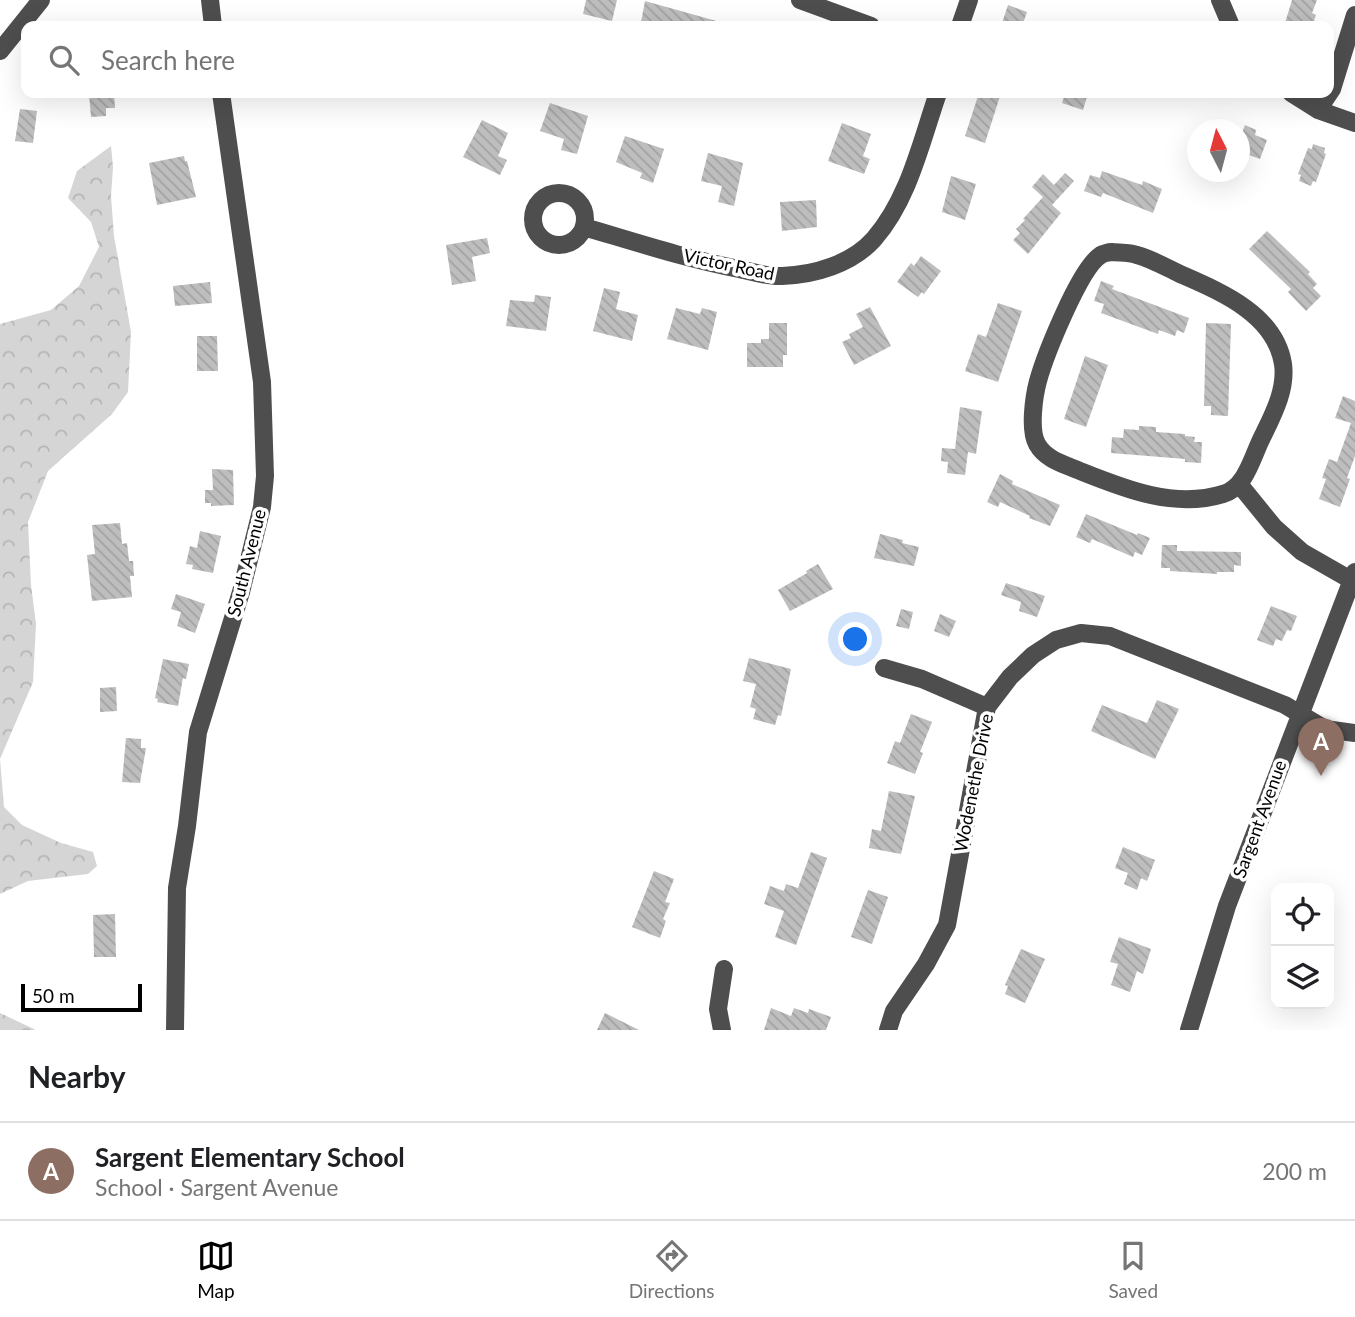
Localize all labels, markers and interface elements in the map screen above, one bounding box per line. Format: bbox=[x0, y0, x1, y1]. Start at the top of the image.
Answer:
search box bbox=[21, 21, 1334, 98]
icon: search bbox=[45, 41, 83, 79]
text: Search here bbox=[101, 44, 235, 76]
north arrow bbox=[1187, 119, 1250, 182]
street label: Victor Road bbox=[682, 244, 777, 284]
street label: South Avenue bbox=[222, 507, 270, 619]
your location bbox=[838, 622, 872, 656]
street label: Wodenethe Drive bbox=[949, 712, 997, 854]
pin: A bbox=[1298, 718, 1344, 776]
street label: Sargent Avenue bbox=[1228, 757, 1291, 881]
map controls bbox=[1271, 883, 1334, 1009]
button: locate bbox=[1271, 883, 1334, 946]
button: layers bbox=[1271, 946, 1334, 1009]
scale bar bbox=[21, 981, 142, 1013]
text: 50 m bbox=[32, 984, 75, 1007]
text: Nearby bbox=[28, 1058, 126, 1094]
text: Sargent Elementary School bbox=[95, 1141, 405, 1173]
text: A bbox=[43, 1157, 59, 1185]
text: 200 m bbox=[1262, 1157, 1327, 1185]
text: School · Sargent Avenue bbox=[95, 1173, 338, 1201]
tab: Map bbox=[197, 1237, 235, 1302]
tab: Directions bbox=[629, 1237, 715, 1302]
tab: Saved bbox=[1108, 1237, 1158, 1302]

